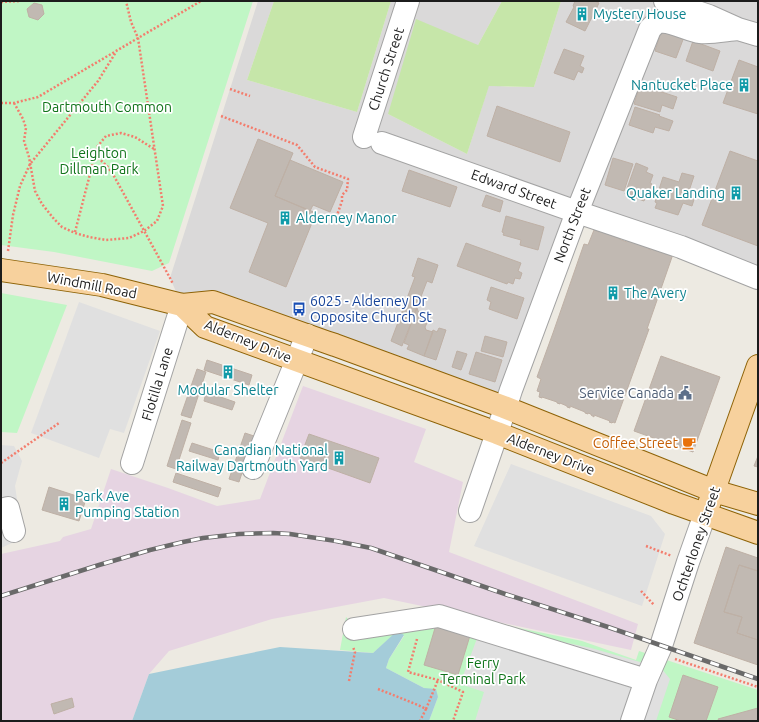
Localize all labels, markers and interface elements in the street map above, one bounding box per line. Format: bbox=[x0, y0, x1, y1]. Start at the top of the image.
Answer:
building icon: Mystery House bbox=[574, 6, 590, 22]
place label: Mystery House bbox=[593, 6, 687, 22]
street label: Church Street bbox=[365, 25, 407, 113]
place label: Nantucket Place bbox=[631, 77, 733, 93]
building icon: Nantucket Place bbox=[736, 77, 752, 93]
park label: Dartmouth Common bbox=[42, 99, 172, 115]
park label: Leighton Dillman Park bbox=[60, 145, 138, 177]
street label: Edward Street bbox=[469, 166, 559, 212]
street label: North Street bbox=[550, 185, 594, 265]
place label: Quaker Landing bbox=[626, 185, 725, 201]
building icon: Quaker Landing bbox=[728, 185, 744, 201]
building icon: Alderney Manor bbox=[277, 210, 293, 226]
place label: Alderney Manor bbox=[296, 210, 397, 226]
street label: Windmill Road bbox=[46, 268, 138, 302]
building icon: The Avery bbox=[605, 285, 621, 301]
place label: The Avery bbox=[624, 285, 687, 301]
place label: 6025 - Alderney Dr Opposite Church St bbox=[310, 293, 432, 325]
bus stop icon: 6025 - Alderney Dr Opposite Church St bbox=[291, 301, 307, 317]
street label: Alderney Drive bbox=[202, 316, 294, 366]
street label: Flotilla Lane bbox=[138, 345, 176, 423]
building icon: Modular Shelter bbox=[220, 364, 236, 380]
place label: Modular Shelter bbox=[177, 382, 279, 398]
place label: Service Canada bbox=[579, 385, 674, 401]
public building icon: Service Canada bbox=[677, 385, 693, 401]
street label: Alderney Drive bbox=[505, 430, 597, 478]
place label: Coffee Street bbox=[593, 435, 678, 451]
cafe icon: Coffee Street bbox=[681, 435, 697, 451]
place label: Canadian National Railway Dartmouth Yard bbox=[176, 442, 328, 474]
building icon: Canadian National Railway Dartmouth Yard bbox=[331, 450, 347, 466]
street label: Ochterloney Street bbox=[669, 484, 723, 604]
place label: Park Ave Pumping Station bbox=[75, 488, 179, 520]
building icon: Park Ave Pumping Station bbox=[56, 496, 72, 512]
park label: Ferry Terminal Park bbox=[440, 655, 526, 687]

